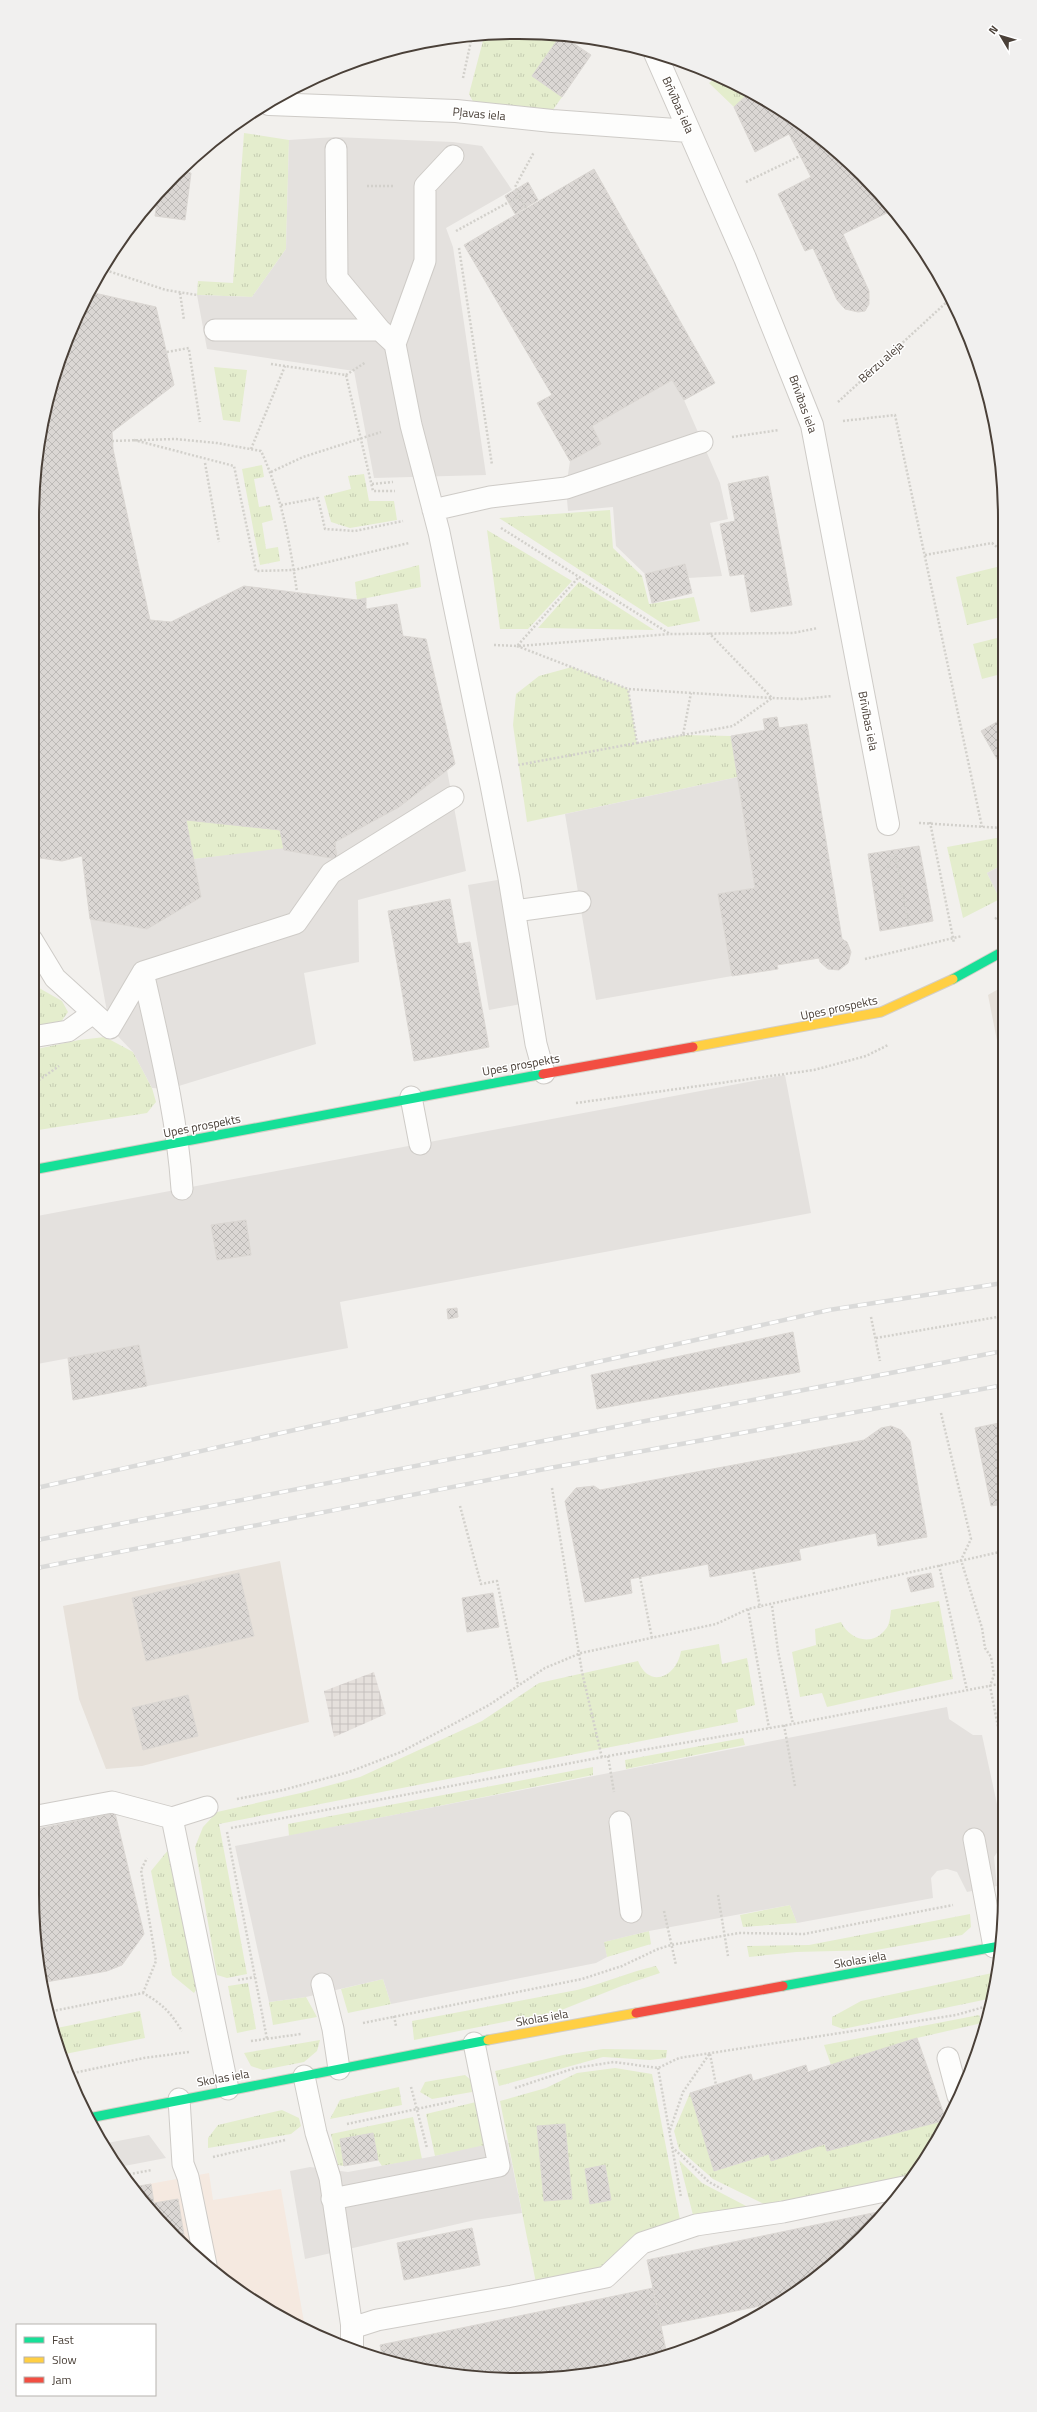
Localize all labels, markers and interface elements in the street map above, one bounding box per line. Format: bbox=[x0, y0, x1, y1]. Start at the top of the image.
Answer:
north arrow bbox=[981, 16, 1021, 56]
text: N bbox=[984, 22, 1002, 38]
street label: Brīvības iela bbox=[657, 73, 699, 136]
street label: Pļavas iela bbox=[452, 102, 506, 125]
street label: Bērzu aleja bbox=[854, 336, 908, 387]
street label: Brīvības iela bbox=[784, 372, 823, 436]
street label: Brīvības iela bbox=[853, 689, 884, 752]
street label: Upes prospekts bbox=[799, 990, 880, 1025]
street label: Upes prospekts bbox=[481, 1048, 562, 1081]
street label: Upes prospekts bbox=[162, 1109, 243, 1142]
street label: Skolas iela bbox=[832, 1946, 888, 1973]
street label: Skolas iela bbox=[514, 2004, 570, 2031]
street label: Skolas iela bbox=[195, 2064, 251, 2091]
legend bbox=[16, 2324, 156, 2396]
text: Fast bbox=[52, 2330, 75, 2349]
text: Slow bbox=[52, 2350, 77, 2369]
text: Jam bbox=[52, 2370, 72, 2389]

